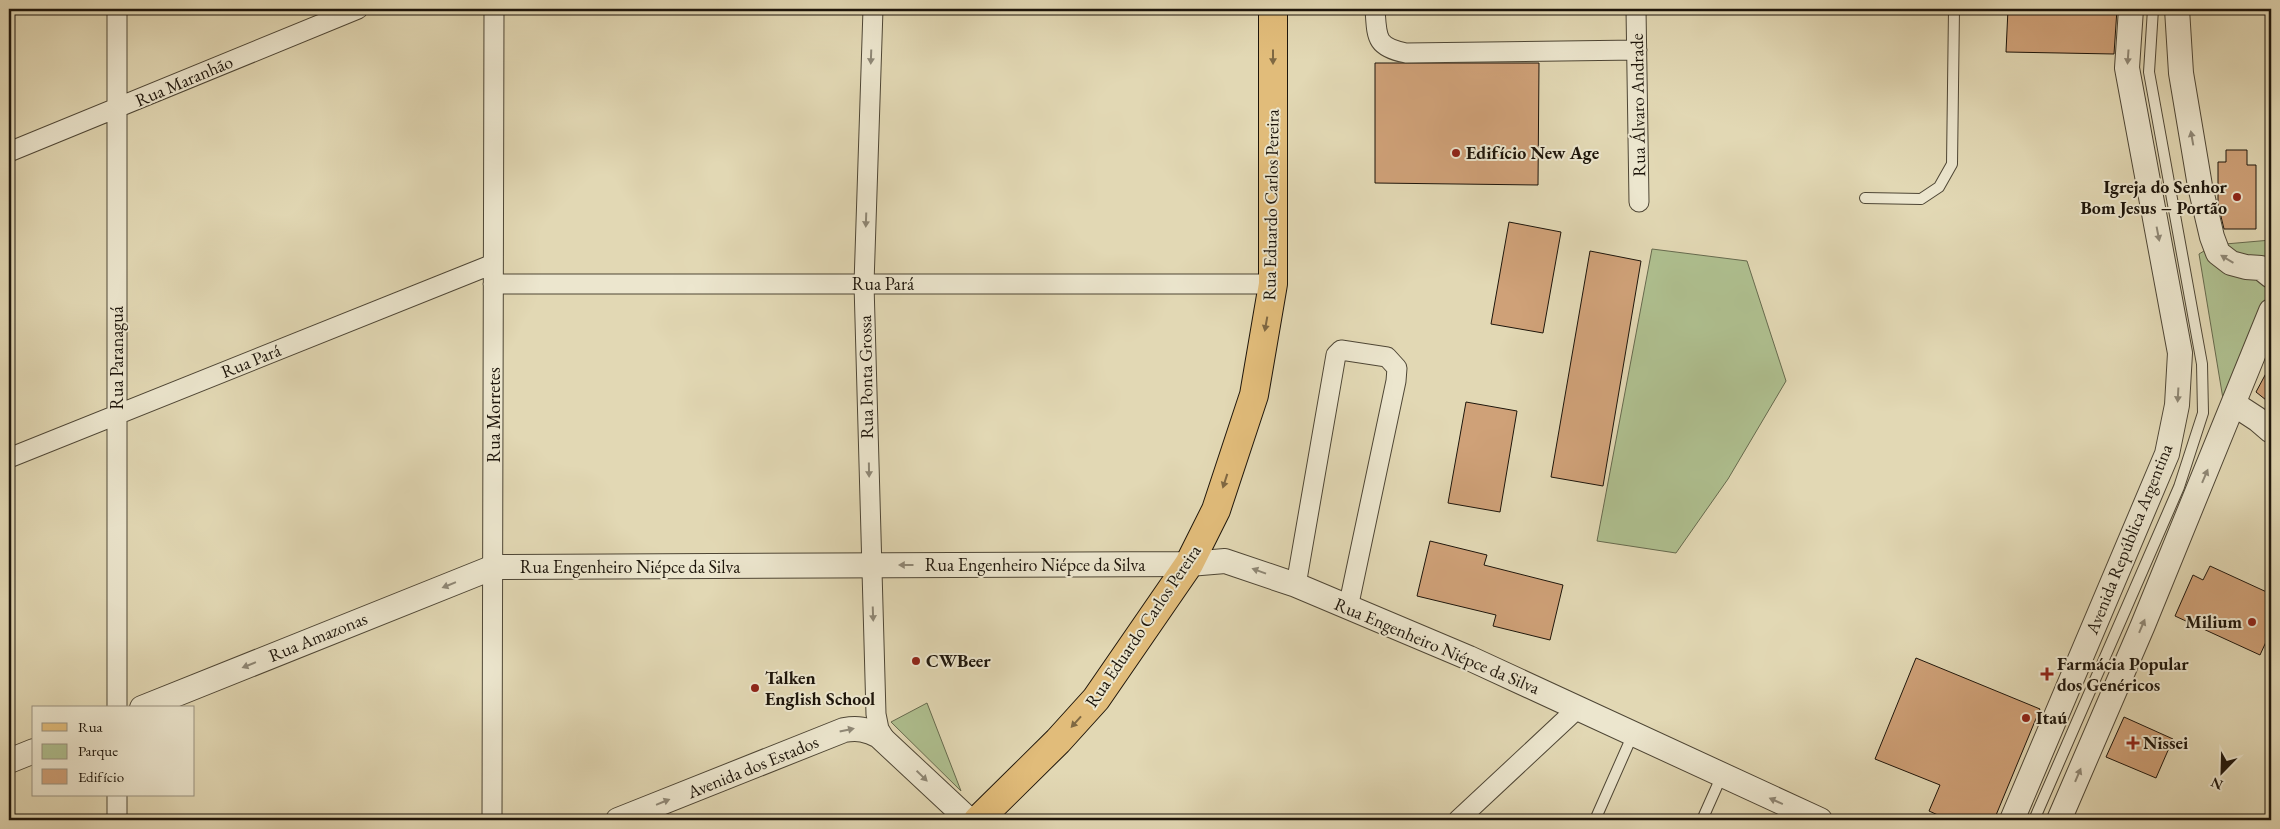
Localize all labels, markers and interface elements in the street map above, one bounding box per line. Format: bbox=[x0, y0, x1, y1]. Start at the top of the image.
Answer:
street label: Rua Álvaro Andrade bbox=[1625, 33, 1650, 177]
street label: Rua Maranhão bbox=[131, 50, 236, 111]
one-way arrow bbox=[867, 50, 875, 66]
one-way arrow bbox=[1269, 50, 1277, 66]
one-way arrow bbox=[2123, 50, 2131, 66]
street label: Rua Eduardo Carlos Pereira bbox=[1257, 108, 1284, 301]
one-way arrow bbox=[2187, 130, 2195, 146]
place label: Edifício New Age bbox=[1466, 141, 1600, 164]
marker: Edifício New Age bbox=[1450, 147, 1462, 159]
place label: Igreja do Senhor Bom Jesus – Portão bbox=[2081, 175, 2228, 219]
marker: Igreja do Senhor Bom Jesus – Portão bbox=[2231, 191, 2243, 203]
one-way arrow bbox=[862, 212, 870, 228]
one-way arrow bbox=[2154, 227, 2162, 242]
one-way arrow bbox=[2221, 255, 2234, 264]
street label: Rua Pará bbox=[852, 272, 915, 295]
street label: Rua Paranaguá bbox=[105, 305, 128, 410]
street label: Rua Ponta Grossa bbox=[853, 314, 878, 439]
one-way arrow bbox=[1262, 317, 1270, 333]
street label: Rua Pará bbox=[218, 338, 285, 383]
street label: Rua Morretes bbox=[482, 367, 505, 463]
one-way arrow bbox=[2173, 387, 2181, 403]
street label: Avenida República Argentina bbox=[2079, 440, 2178, 638]
one-way arrow bbox=[865, 462, 873, 478]
one-way arrow bbox=[2201, 469, 2209, 483]
one-way arrow bbox=[1221, 474, 1228, 489]
street label: Rua Eduardo Carlos Pereira bbox=[1080, 539, 1206, 712]
street label: Rua Engenheiro Niépce da Silva bbox=[925, 553, 1146, 576]
street label: Rua Engenheiro Niépce da Silva bbox=[520, 555, 741, 578]
one-way arrow bbox=[898, 562, 914, 570]
one-way arrow bbox=[1252, 567, 1267, 574]
one-way arrow bbox=[441, 581, 456, 589]
street label: Rua Engenheiro Niépce da Silva bbox=[1331, 592, 1544, 700]
street label: Rua Amazonas bbox=[265, 606, 371, 667]
one-way arrow bbox=[869, 607, 877, 623]
place label: Milium bbox=[2185, 610, 2242, 633]
marker: Milium bbox=[2246, 616, 2258, 628]
one-way arrow bbox=[2139, 619, 2147, 633]
place label: CWBeer bbox=[926, 649, 991, 672]
place label: Farmácia Popular dos Genéricos bbox=[2057, 652, 2189, 696]
marker: CWBeer bbox=[910, 655, 922, 667]
one-way arrow bbox=[241, 661, 256, 669]
place label: Talken English School bbox=[765, 666, 875, 710]
marker: Farmácia Popular dos Genéricos bbox=[2041, 668, 2053, 680]
marker: Talken English School bbox=[749, 682, 761, 694]
legend bbox=[32, 706, 195, 796]
place label: Itaú bbox=[2036, 706, 2067, 729]
marker: Itaú bbox=[2020, 712, 2032, 724]
one-way arrow bbox=[1070, 715, 1081, 728]
text: Rua bbox=[78, 717, 103, 736]
one-way arrow bbox=[839, 726, 855, 734]
street label: Avenida dos Estados bbox=[683, 730, 822, 804]
place label: Nissei bbox=[2143, 731, 2189, 754]
marker: Nissei bbox=[2127, 737, 2139, 749]
text: Parque bbox=[78, 741, 118, 760]
north arrow bbox=[2198, 746, 2248, 796]
text: Edifício bbox=[78, 767, 124, 786]
one-way arrow bbox=[2074, 768, 2082, 782]
one-way arrow bbox=[916, 770, 928, 782]
text: N bbox=[2208, 773, 2226, 794]
one-way arrow bbox=[1769, 796, 1783, 804]
one-way arrow bbox=[656, 798, 671, 806]

